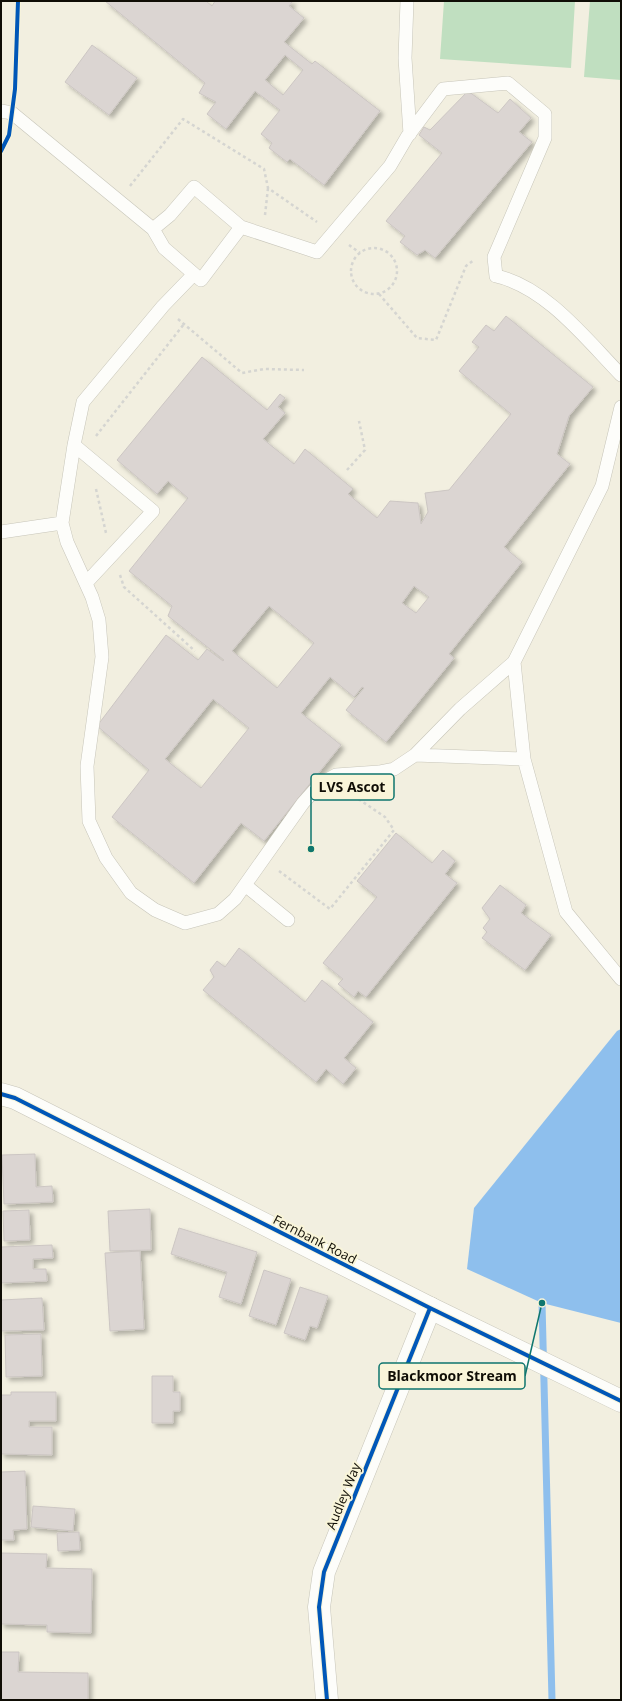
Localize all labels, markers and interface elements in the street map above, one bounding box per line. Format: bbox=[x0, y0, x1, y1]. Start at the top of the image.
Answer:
callout: LVS Ascot bbox=[311, 774, 394, 800]
text: LVS Ascot bbox=[319, 777, 385, 796]
street label: Fernbank Road bbox=[270, 1210, 360, 1268]
callout: Blackmoor Stream bbox=[379, 1363, 525, 1389]
text: Blackmoor Stream bbox=[387, 1366, 517, 1385]
street label: Audley Way bbox=[321, 1460, 365, 1532]

